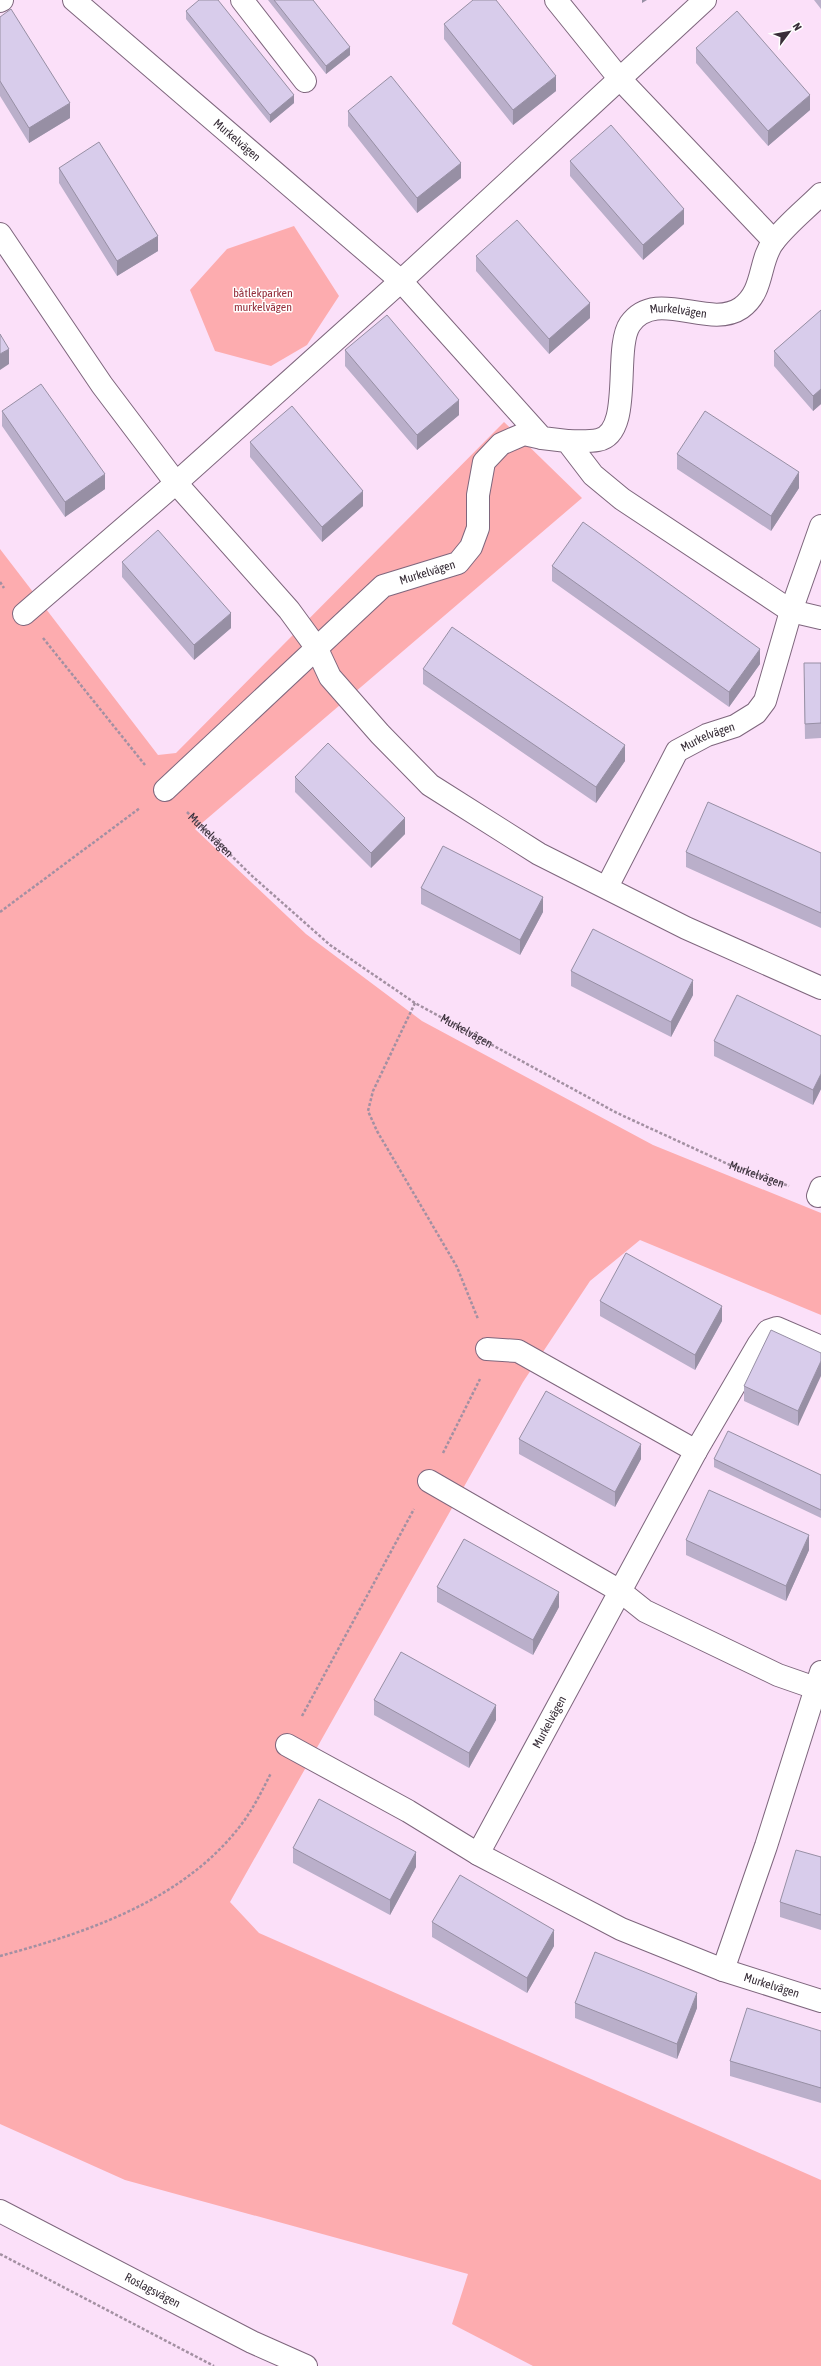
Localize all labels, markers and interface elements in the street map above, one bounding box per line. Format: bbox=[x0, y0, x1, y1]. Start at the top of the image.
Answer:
north arrow bbox=[769, 12, 809, 52]
text: N bbox=[791, 21, 804, 33]
street label: Murkelvägen bbox=[211, 116, 263, 164]
park label: båtlekparken murkelvägen bbox=[233, 286, 293, 314]
street label: Murkelvägen bbox=[649, 301, 708, 321]
street label: Murkelvägen bbox=[398, 557, 457, 588]
street label: Murkelvägen bbox=[678, 720, 737, 755]
street label: Murkelvägen bbox=[185, 810, 236, 860]
street label: Murkelvägen bbox=[438, 1011, 495, 1051]
street label: Murkelvägen bbox=[727, 1158, 786, 1191]
street label: Murkelvägen bbox=[530, 1693, 569, 1751]
street label: Murkelvägen bbox=[742, 1970, 801, 2001]
street label: Roslagsvägen bbox=[122, 2270, 183, 2311]

